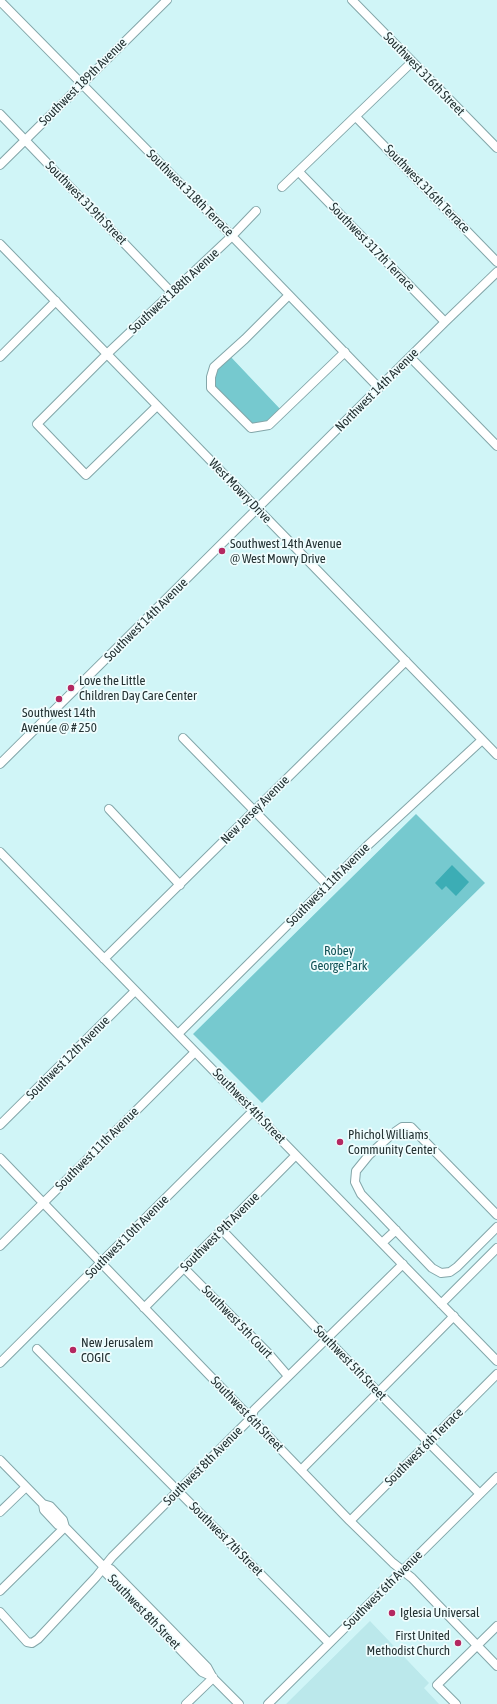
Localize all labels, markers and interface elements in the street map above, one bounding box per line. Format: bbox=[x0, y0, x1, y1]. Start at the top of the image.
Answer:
street label: Southwest 316th Street bbox=[380, 29, 468, 119]
street label: Southwest 189th Avenue bbox=[36, 35, 130, 129]
street label: Southwest 316th Terrace bbox=[381, 142, 473, 236]
street label: Southwest 318th Terrace bbox=[143, 146, 237, 240]
street label: Southwest 319th Street bbox=[42, 158, 130, 248]
street label: Southwest 317th Terrace bbox=[326, 200, 418, 294]
street label: Southwest 188th Avenue bbox=[126, 245, 222, 337]
street label: Northwest 14th Avenue bbox=[332, 345, 422, 435]
street label: West Mowry Drive bbox=[205, 455, 275, 527]
place label: Southwest 14th Avenue @ West Mowry Drive bbox=[230, 536, 342, 567]
marker: Southwest 14th Avenue @ West Mowry Drive bbox=[217, 546, 227, 556]
street label: Southwest 14th Avenue bbox=[101, 575, 191, 665]
place label: Love the Little Children Day Care Center bbox=[79, 673, 197, 704]
marker: Love the Little Children Day Care Center bbox=[66, 683, 76, 693]
marker: Southwest 14th Avenue @ # 250 bbox=[54, 694, 64, 704]
place label: Southwest 14th Avenue @ # 250 bbox=[21, 705, 97, 736]
street label: New Jersey Avenue bbox=[218, 773, 292, 847]
street label: Southwest 11th Avenue bbox=[283, 840, 373, 930]
park label: Robey George Park bbox=[310, 943, 368, 974]
street label: Southwest 12th Avenue bbox=[23, 1013, 113, 1103]
street label: Southwest 4th Street bbox=[209, 1065, 289, 1147]
street label: Southwest 11th Avenue bbox=[52, 1104, 142, 1194]
place label: Phichol Williams Community Center bbox=[348, 1127, 437, 1158]
marker: Phichol Williams Community Center bbox=[335, 1137, 345, 1147]
street label: Southwest 9th Avenue bbox=[177, 1189, 263, 1275]
street label: Southwest 10th Avenue bbox=[82, 1192, 172, 1282]
street label: Southwest 5th Court bbox=[198, 1282, 276, 1362]
street label: Southwest 5th Street bbox=[310, 1322, 390, 1404]
place label: New Jerusalem COGIC bbox=[81, 1335, 153, 1366]
marker: New Jerusalem COGIC bbox=[68, 1345, 78, 1355]
street label: Southwest 6th Street bbox=[207, 1373, 287, 1455]
street label: Southwest 6th Terrace bbox=[382, 1405, 466, 1489]
street label: Southwest 8th Avenue bbox=[160, 1423, 246, 1509]
street label: Southwest 7th Street bbox=[186, 1499, 266, 1579]
street label: Southwest 6th Avenue bbox=[340, 1547, 426, 1633]
street label: Southwest 8th Street bbox=[104, 1571, 184, 1653]
place label: Iglesia Universal bbox=[400, 1605, 480, 1621]
marker: Iglesia Universal bbox=[387, 1608, 397, 1618]
place label: First United Methodist Church bbox=[367, 1628, 450, 1659]
marker: First United Methodist Church bbox=[453, 1638, 463, 1648]

